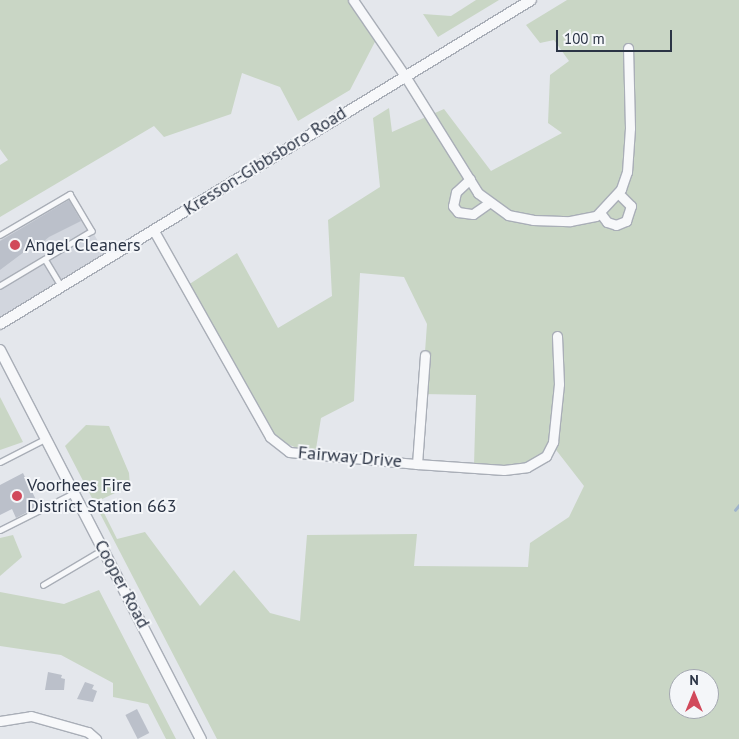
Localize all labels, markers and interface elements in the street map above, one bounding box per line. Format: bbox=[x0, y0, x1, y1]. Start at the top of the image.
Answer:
scale bar bbox=[559, 20, 675, 52]
text: 100 m bbox=[564, 29, 605, 48]
street label: Kresson-Gibbsboro Road bbox=[180, 102, 350, 220]
place label: Angel Cleaners bbox=[25, 234, 141, 256]
marker: Angel Cleaners bbox=[9, 239, 21, 251]
street label: Fairway Drive bbox=[297, 442, 403, 472]
place label: Voorhees Fire District Station 663 bbox=[27, 475, 176, 518]
marker: Voorhees Fire District Station 663 bbox=[11, 490, 23, 502]
street label: Cooper Road bbox=[90, 536, 154, 632]
north arrow bbox=[669, 669, 719, 719]
text: N bbox=[689, 671, 699, 689]

